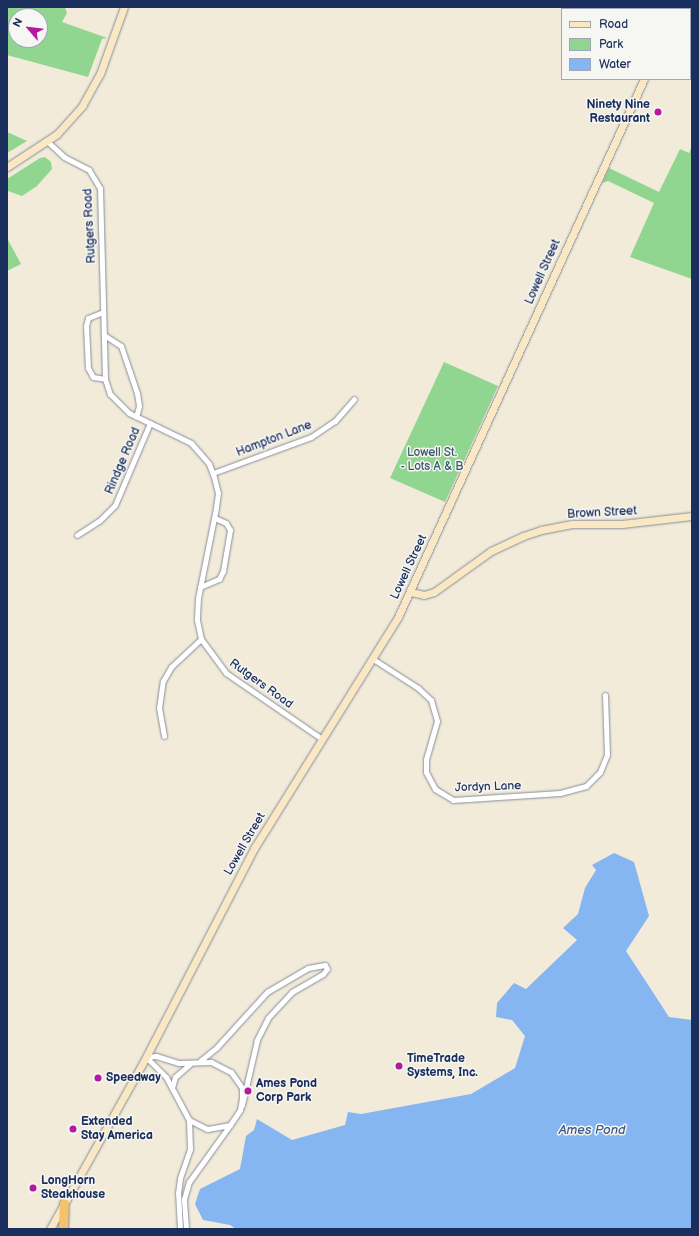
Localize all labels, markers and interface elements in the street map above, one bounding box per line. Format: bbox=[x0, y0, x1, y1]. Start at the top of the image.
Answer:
north arrow bbox=[8, 8, 48, 48]
legend bbox=[561, 8, 691, 80]
text: N bbox=[10, 16, 26, 29]
text: Road bbox=[599, 17, 628, 32]
text: Park bbox=[599, 37, 623, 52]
text: Water bbox=[599, 57, 631, 72]
place label: Ninety Nine Restaurant bbox=[586, 98, 650, 126]
marker: Ninety Nine Restaurant bbox=[653, 107, 663, 117]
street label: Rutgers Road bbox=[81, 188, 99, 264]
street label: Lowell Street bbox=[522, 237, 564, 307]
street label: Hampton Lane bbox=[234, 418, 314, 460]
street label: Rindge Road bbox=[102, 425, 144, 497]
park label: Lowell St. - Lots A & B bbox=[400, 446, 464, 474]
street label: Brown Street bbox=[567, 504, 637, 522]
street label: Lowell Street bbox=[388, 532, 430, 602]
street label: Rutgers Road bbox=[226, 656, 296, 712]
street label: Jordyn Lane bbox=[455, 779, 521, 795]
street label: Lowell Street bbox=[221, 810, 269, 878]
place label: TimeTrade Systems, Inc. bbox=[407, 1052, 478, 1080]
marker: TimeTrade Systems, Inc. bbox=[394, 1061, 404, 1071]
place label: Speedway bbox=[106, 1071, 161, 1085]
marker: Speedway bbox=[93, 1073, 103, 1083]
place label: Ames Pond Corp Park bbox=[256, 1077, 317, 1105]
marker: Ames Pond Corp Park bbox=[243, 1086, 253, 1096]
place label: Extended Stay America bbox=[81, 1115, 153, 1143]
water label: Ames Pond bbox=[559, 1122, 625, 1138]
marker: Extended Stay America bbox=[68, 1124, 78, 1134]
place label: LongHorn Steakhouse bbox=[41, 1174, 105, 1202]
marker: LongHorn Steakhouse bbox=[28, 1183, 38, 1193]

